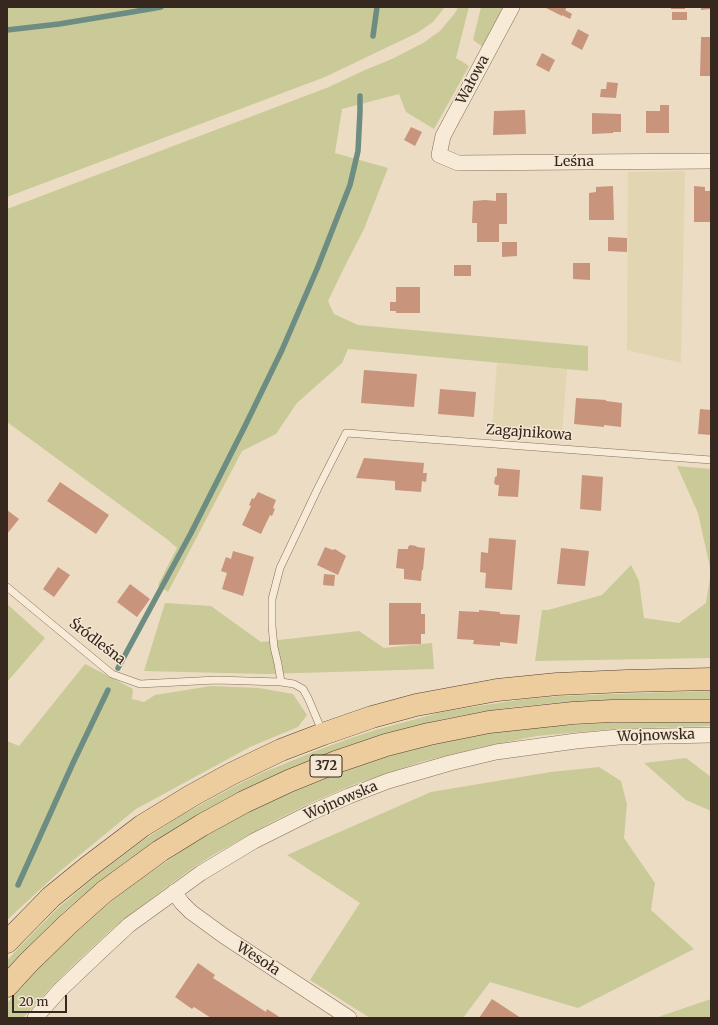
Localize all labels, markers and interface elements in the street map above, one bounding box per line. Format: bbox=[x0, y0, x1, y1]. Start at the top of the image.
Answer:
street label: Wałowa bbox=[453, 53, 493, 107]
street label: Leśna bbox=[554, 154, 594, 170]
street label: Zagajnikowa bbox=[485, 422, 573, 444]
street label: Śródleśna bbox=[65, 615, 129, 669]
street label: Wojnowska bbox=[617, 726, 695, 746]
road number: 372 bbox=[310, 755, 342, 777]
street label: Wojnowska bbox=[302, 778, 380, 824]
street label: Wesoła bbox=[233, 939, 283, 979]
scale bar bbox=[14, 987, 69, 1013]
text: 20 m bbox=[19, 994, 48, 1009]

